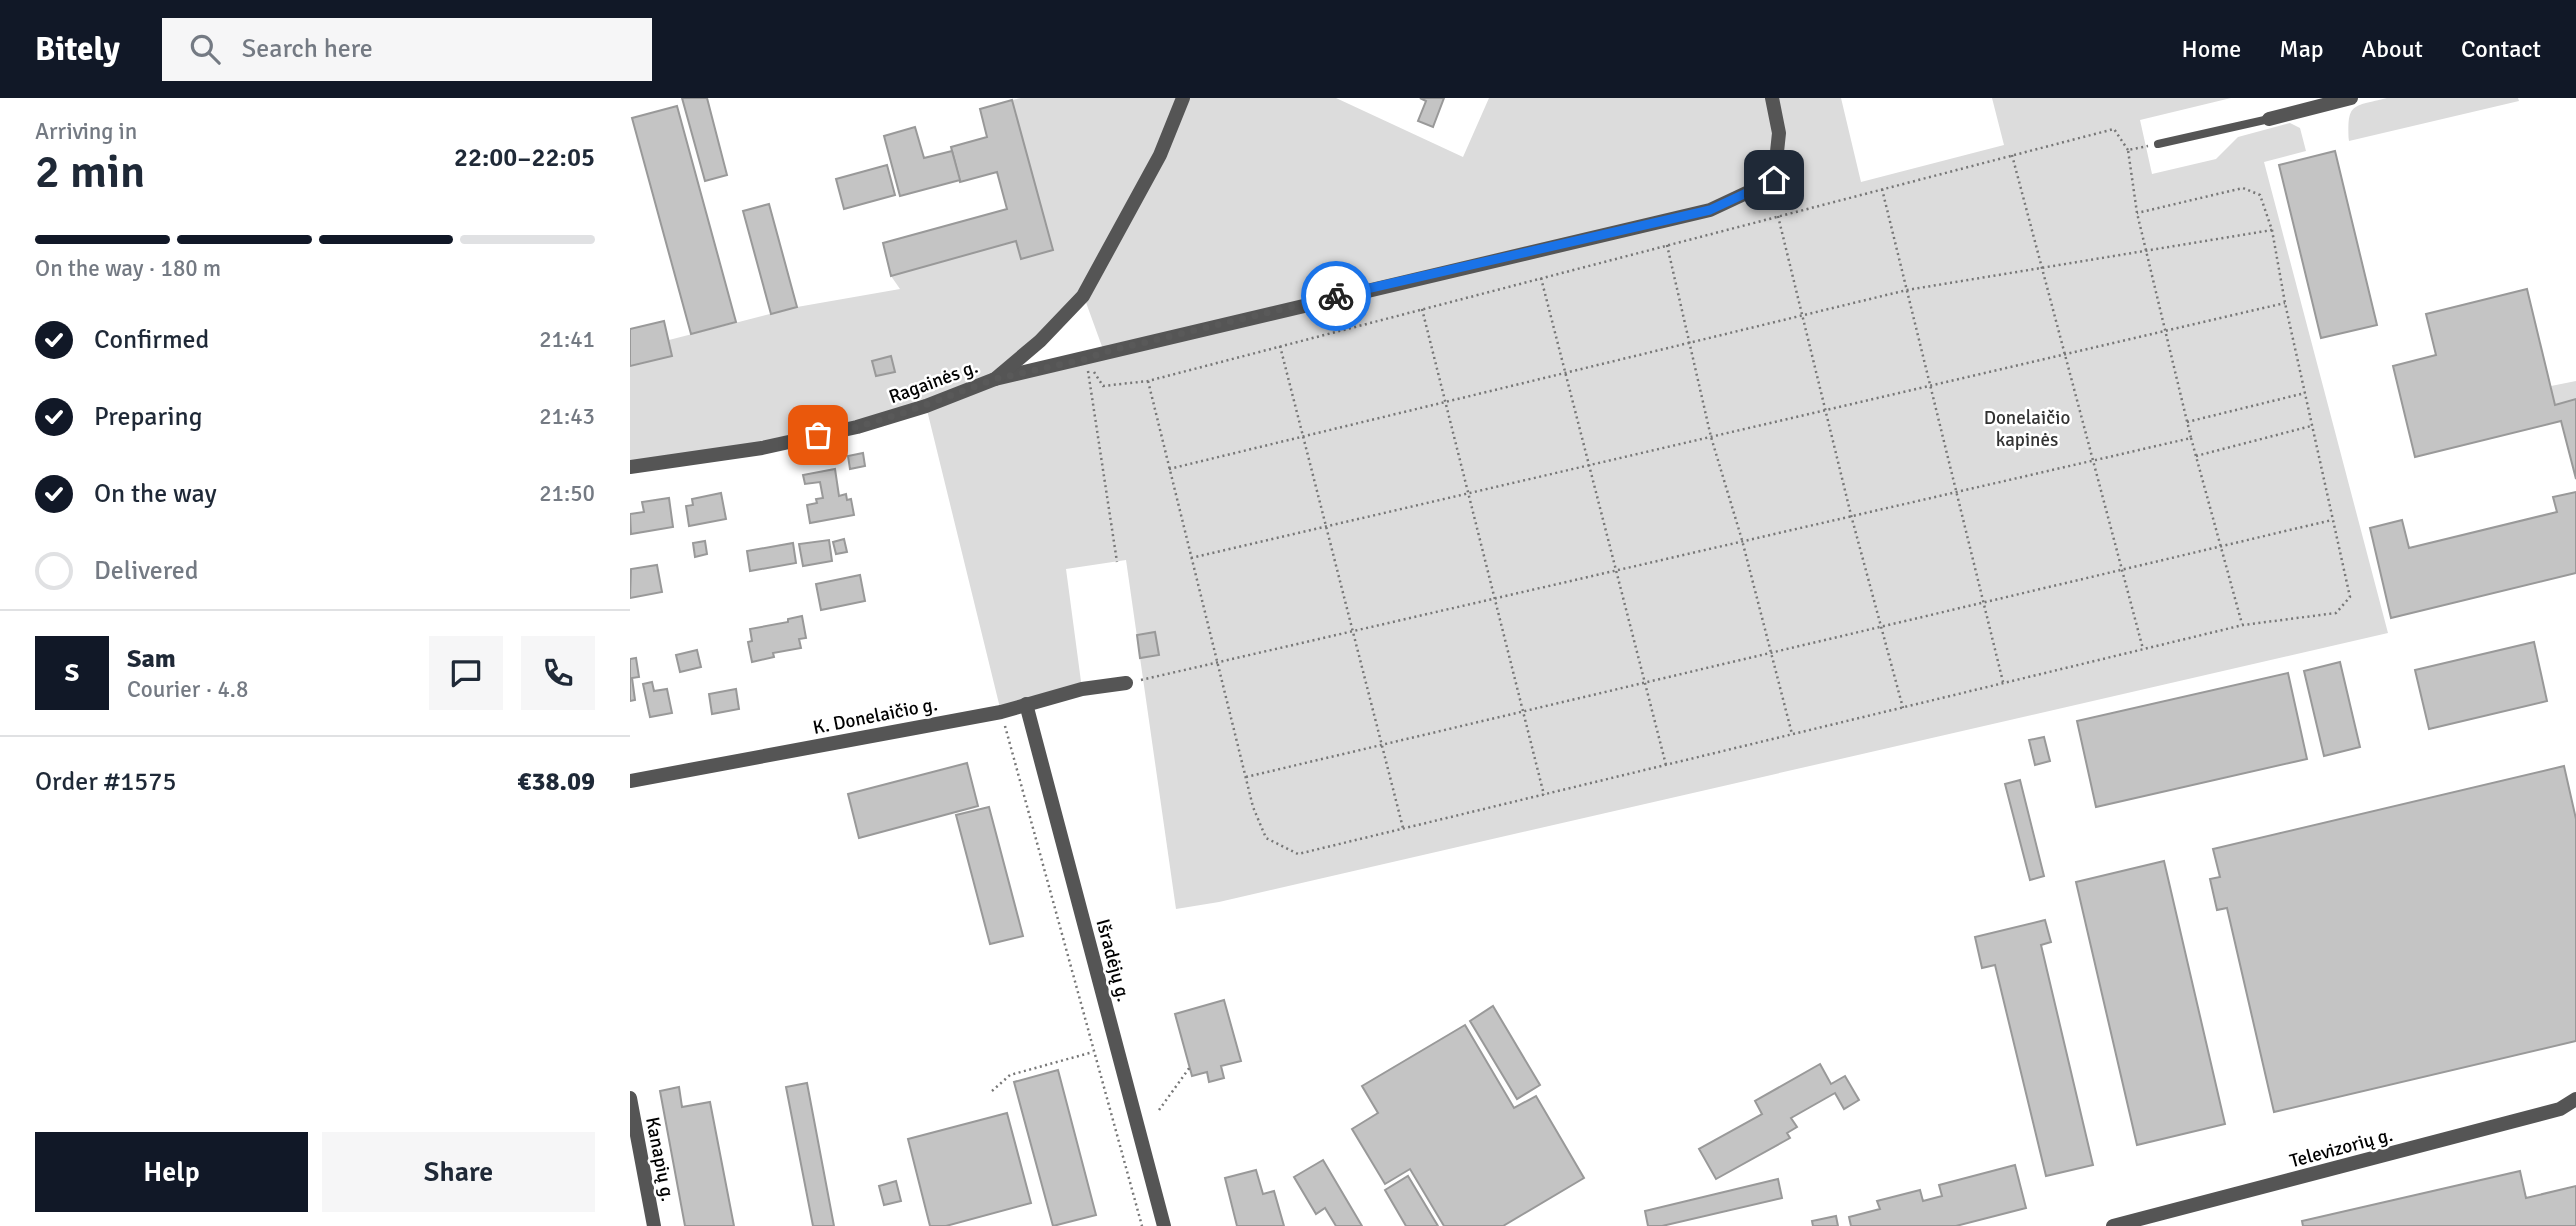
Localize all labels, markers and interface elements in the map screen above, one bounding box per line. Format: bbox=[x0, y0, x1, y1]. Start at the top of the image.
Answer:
search box bbox=[162, 18, 652, 81]
text: Bitely bbox=[35, 29, 120, 70]
icon: search bbox=[186, 30, 224, 68]
text: Search here bbox=[242, 33, 373, 65]
text: Home bbox=[2181, 34, 2241, 64]
text: Map bbox=[2279, 34, 2324, 64]
text: About bbox=[2362, 34, 2423, 64]
text: Contact bbox=[2461, 34, 2541, 64]
text: Arriving in bbox=[35, 117, 137, 146]
text: 22:00–22:05 bbox=[454, 142, 595, 174]
text: 2 min bbox=[35, 144, 145, 200]
pin bbox=[1744, 150, 1804, 210]
icon: home bbox=[1755, 161, 1793, 199]
text: On the way · 180 m bbox=[35, 254, 221, 283]
courier bbox=[1301, 261, 1371, 331]
icon: bike bbox=[1317, 277, 1355, 315]
icon: check bbox=[35, 321, 73, 359]
text: Confirmed bbox=[94, 324, 209, 356]
text: 21:41 bbox=[539, 325, 595, 354]
street label: Ragainės g. bbox=[886, 355, 981, 409]
icon: check bbox=[35, 398, 73, 436]
text: Preparing bbox=[94, 401, 202, 433]
text: 21:43 bbox=[539, 402, 595, 431]
pin bbox=[788, 405, 848, 465]
park label: Donelaičio kapinės bbox=[1984, 406, 2070, 452]
icon: bag bbox=[799, 416, 837, 454]
icon: check bbox=[35, 475, 73, 513]
text: On the way bbox=[94, 478, 217, 510]
text: 21:50 bbox=[539, 479, 595, 508]
text: Delivered bbox=[94, 555, 199, 587]
button: chat bbox=[429, 636, 503, 710]
button: phone bbox=[521, 636, 595, 710]
text: Sam bbox=[127, 643, 176, 675]
text: S bbox=[65, 657, 79, 689]
text: Courier · 4.8 bbox=[127, 675, 248, 704]
street label: K. Donelaičio g. bbox=[811, 692, 940, 740]
text: Order #1575 bbox=[35, 766, 176, 798]
text: €38.09 bbox=[517, 766, 595, 798]
street label: Išradėjų g. bbox=[1090, 916, 1136, 1004]
street label: Kanapių g. bbox=[640, 1115, 680, 1204]
street label: Televizorių g. bbox=[2287, 1123, 2395, 1173]
button: Help bbox=[35, 1132, 308, 1212]
button: Share bbox=[322, 1132, 595, 1212]

